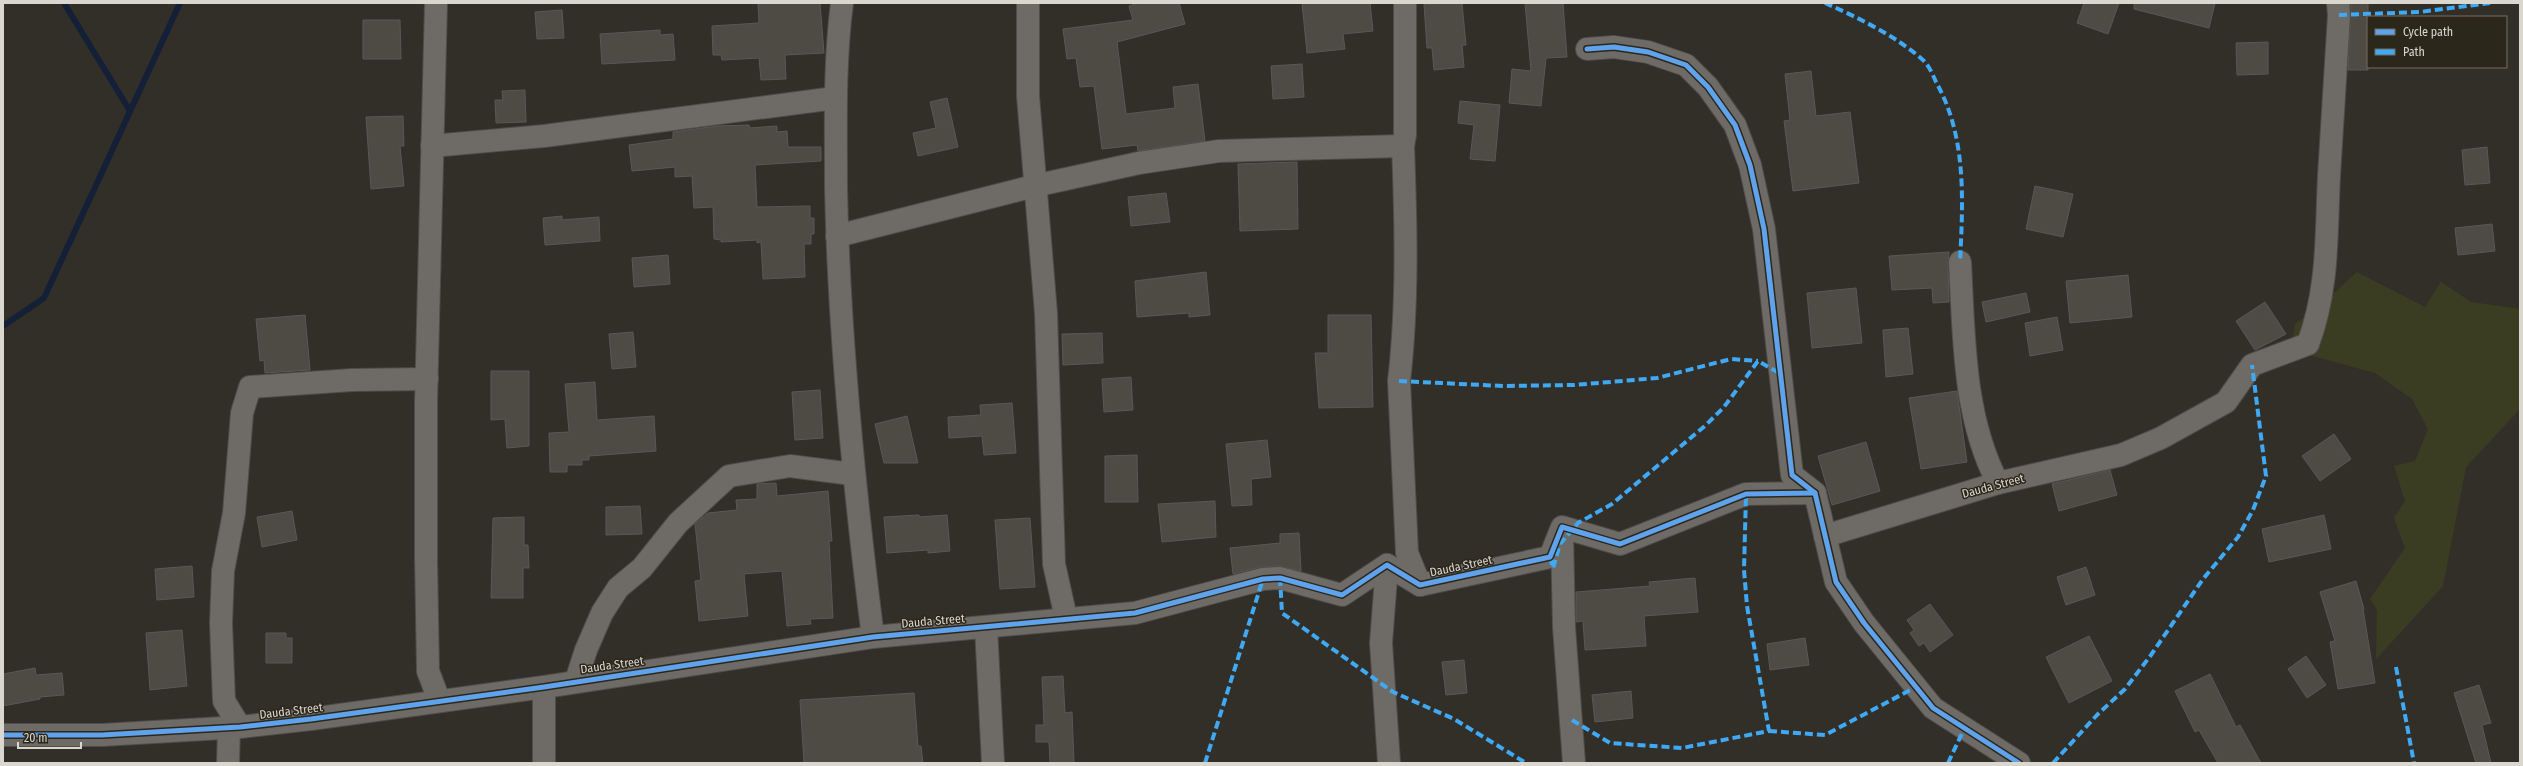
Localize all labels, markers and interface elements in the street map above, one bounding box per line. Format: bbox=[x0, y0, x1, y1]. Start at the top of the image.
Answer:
legend bbox=[2367, 16, 2507, 68]
text: Cycle path bbox=[2403, 25, 2453, 39]
text: Path bbox=[2403, 45, 2425, 59]
street label: Dauda Street bbox=[1960, 471, 2026, 501]
street label: Dauda Street bbox=[1428, 553, 1494, 579]
street label: Dauda Street bbox=[901, 611, 965, 631]
street label: Dauda Street bbox=[580, 654, 645, 676]
street label: Dauda Street bbox=[259, 700, 324, 722]
scale bar bbox=[18, 724, 81, 750]
text: 20 m bbox=[24, 731, 48, 745]

